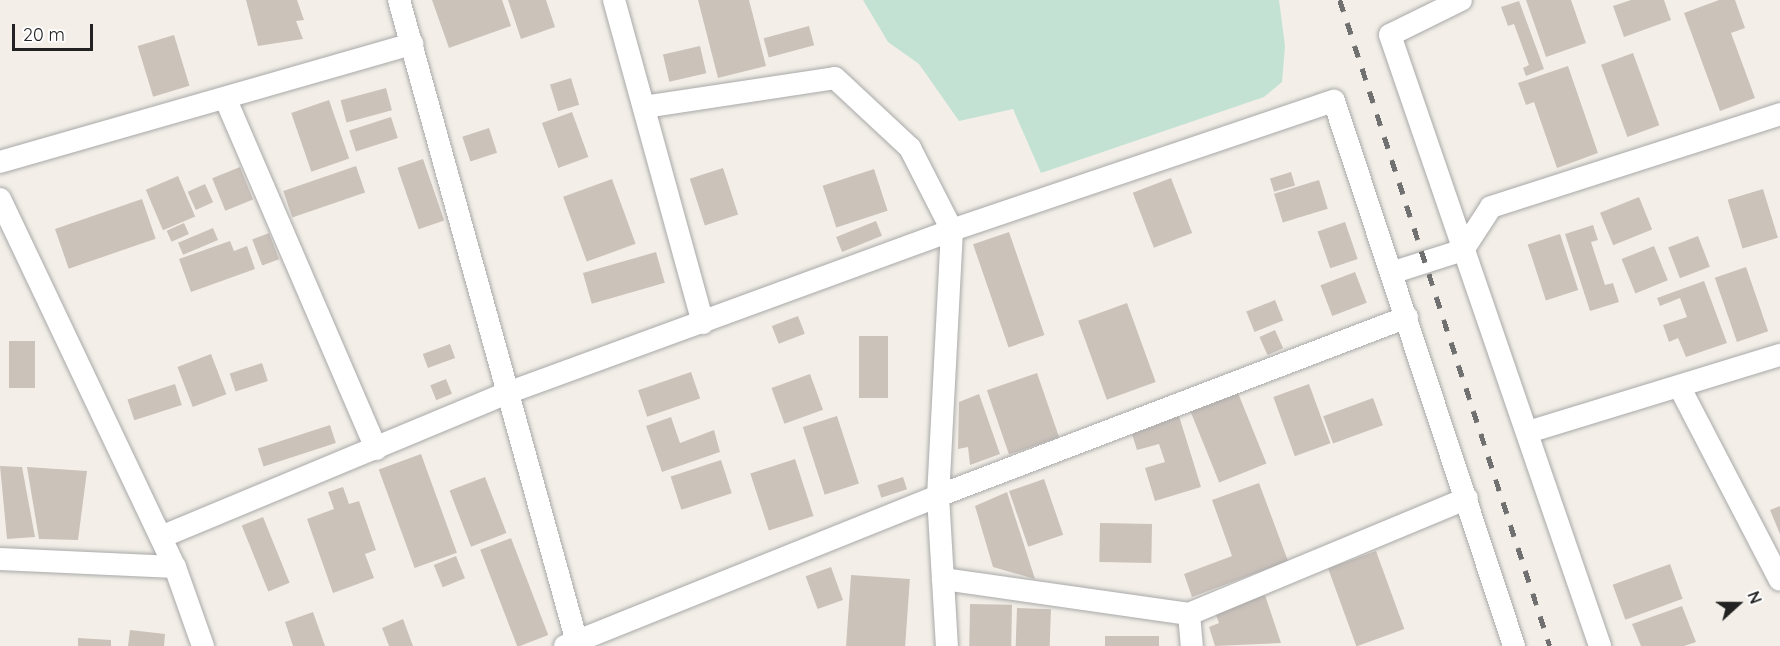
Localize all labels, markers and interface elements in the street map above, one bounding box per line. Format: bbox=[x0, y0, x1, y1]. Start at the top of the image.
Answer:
scale bar bbox=[15, 12, 96, 50]
text: 20 m bbox=[23, 23, 65, 46]
north arrow bbox=[1708, 574, 1768, 634]
text: N bbox=[1743, 588, 1766, 607]

